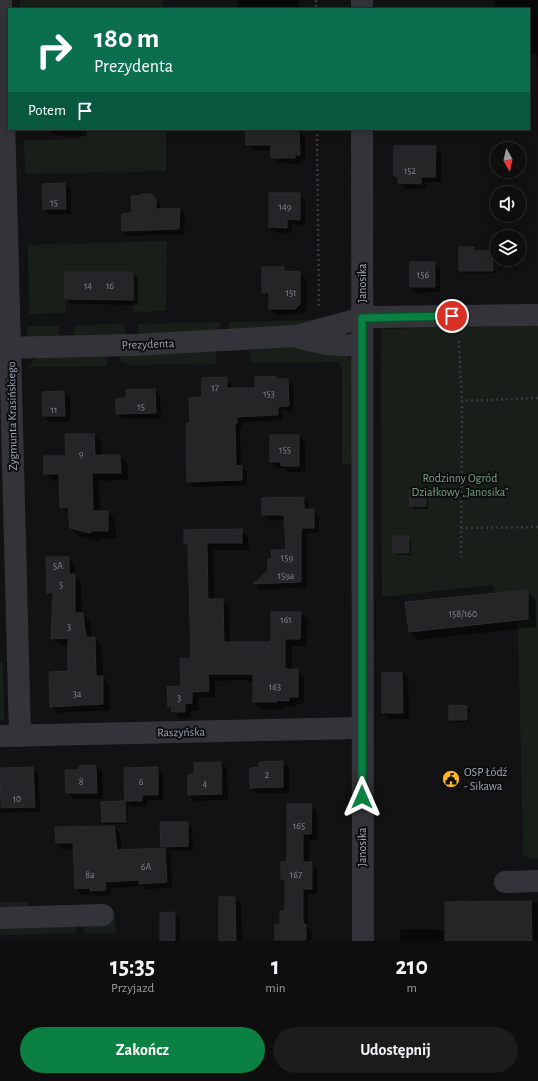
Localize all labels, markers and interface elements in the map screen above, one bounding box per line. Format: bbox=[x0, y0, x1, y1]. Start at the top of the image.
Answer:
icon: right bbox=[28, 24, 80, 76]
text: 180 m bbox=[94, 25, 159, 53]
text: Prezydenta bbox=[94, 58, 173, 76]
icon: arrive bbox=[74, 100, 96, 122]
text: Potem bbox=[28, 103, 66, 118]
north arrow bbox=[490, 142, 526, 178]
map controls bbox=[490, 142, 526, 266]
house number: 152 bbox=[404, 166, 417, 176]
button: sound bbox=[490, 186, 526, 222]
house number: 15 bbox=[50, 198, 58, 208]
house number: 149 bbox=[279, 202, 292, 212]
button: layers bbox=[490, 230, 526, 266]
street label: Janosika bbox=[356, 263, 368, 303]
house number: 156 bbox=[417, 270, 429, 280]
house number: 14 bbox=[84, 281, 92, 291]
house number: 16 bbox=[106, 281, 114, 291]
house number: 151 bbox=[285, 288, 297, 298]
pin bbox=[435, 299, 469, 333]
icon: arrive bbox=[441, 305, 463, 327]
street label: Prezydenta bbox=[121, 337, 175, 352]
street label: Zygmunta Krasińskiego bbox=[5, 361, 20, 471]
house number: 17 bbox=[211, 383, 219, 393]
house number: 153 bbox=[263, 389, 275, 399]
house number: 15 bbox=[137, 402, 145, 412]
house number: 11 bbox=[51, 405, 57, 415]
house number: 155 bbox=[279, 445, 291, 455]
house number: 9 bbox=[79, 449, 84, 459]
park label: Rodzinny Ogród Działkowy „Janosika” bbox=[411, 472, 509, 499]
house number: 159 bbox=[281, 553, 293, 563]
house number: 5A bbox=[53, 561, 63, 571]
house number: 159a bbox=[278, 571, 295, 581]
house number: 5 bbox=[59, 580, 63, 590]
house number: 158/160 bbox=[449, 609, 477, 619]
house number: 161 bbox=[280, 615, 292, 625]
house number: 3 bbox=[67, 622, 71, 632]
house number: 163 bbox=[269, 682, 281, 692]
house number: 3a bbox=[73, 689, 82, 699]
house number: 3 bbox=[177, 693, 181, 703]
street label: Raszyńska bbox=[157, 726, 206, 739]
place label: OSP Łódź - Sikawa bbox=[464, 766, 508, 792]
public building icon: OSP Łódź - Sikawa bbox=[441, 769, 461, 789]
house number: 2 bbox=[265, 770, 270, 780]
position arrow bbox=[341, 776, 383, 818]
house number: 8 bbox=[79, 777, 84, 787]
house number: 6 bbox=[139, 777, 144, 787]
house number: 4 bbox=[203, 779, 208, 789]
house number: 10 bbox=[13, 794, 21, 804]
house number: 165 bbox=[293, 821, 305, 831]
street label: Janosika bbox=[356, 827, 368, 867]
house number: 6A bbox=[141, 862, 151, 872]
house number: 8a bbox=[85, 870, 95, 880]
house number: 167 bbox=[290, 870, 302, 880]
text: 15:35 bbox=[110, 955, 155, 979]
text: 1 bbox=[271, 955, 280, 979]
text: 210 bbox=[396, 955, 428, 979]
text: Przyjazd bbox=[111, 982, 154, 995]
text: min bbox=[265, 982, 286, 995]
text: m bbox=[407, 982, 417, 995]
button: Zakończ bbox=[20, 1027, 265, 1073]
button: Udostępnij bbox=[273, 1027, 518, 1073]

